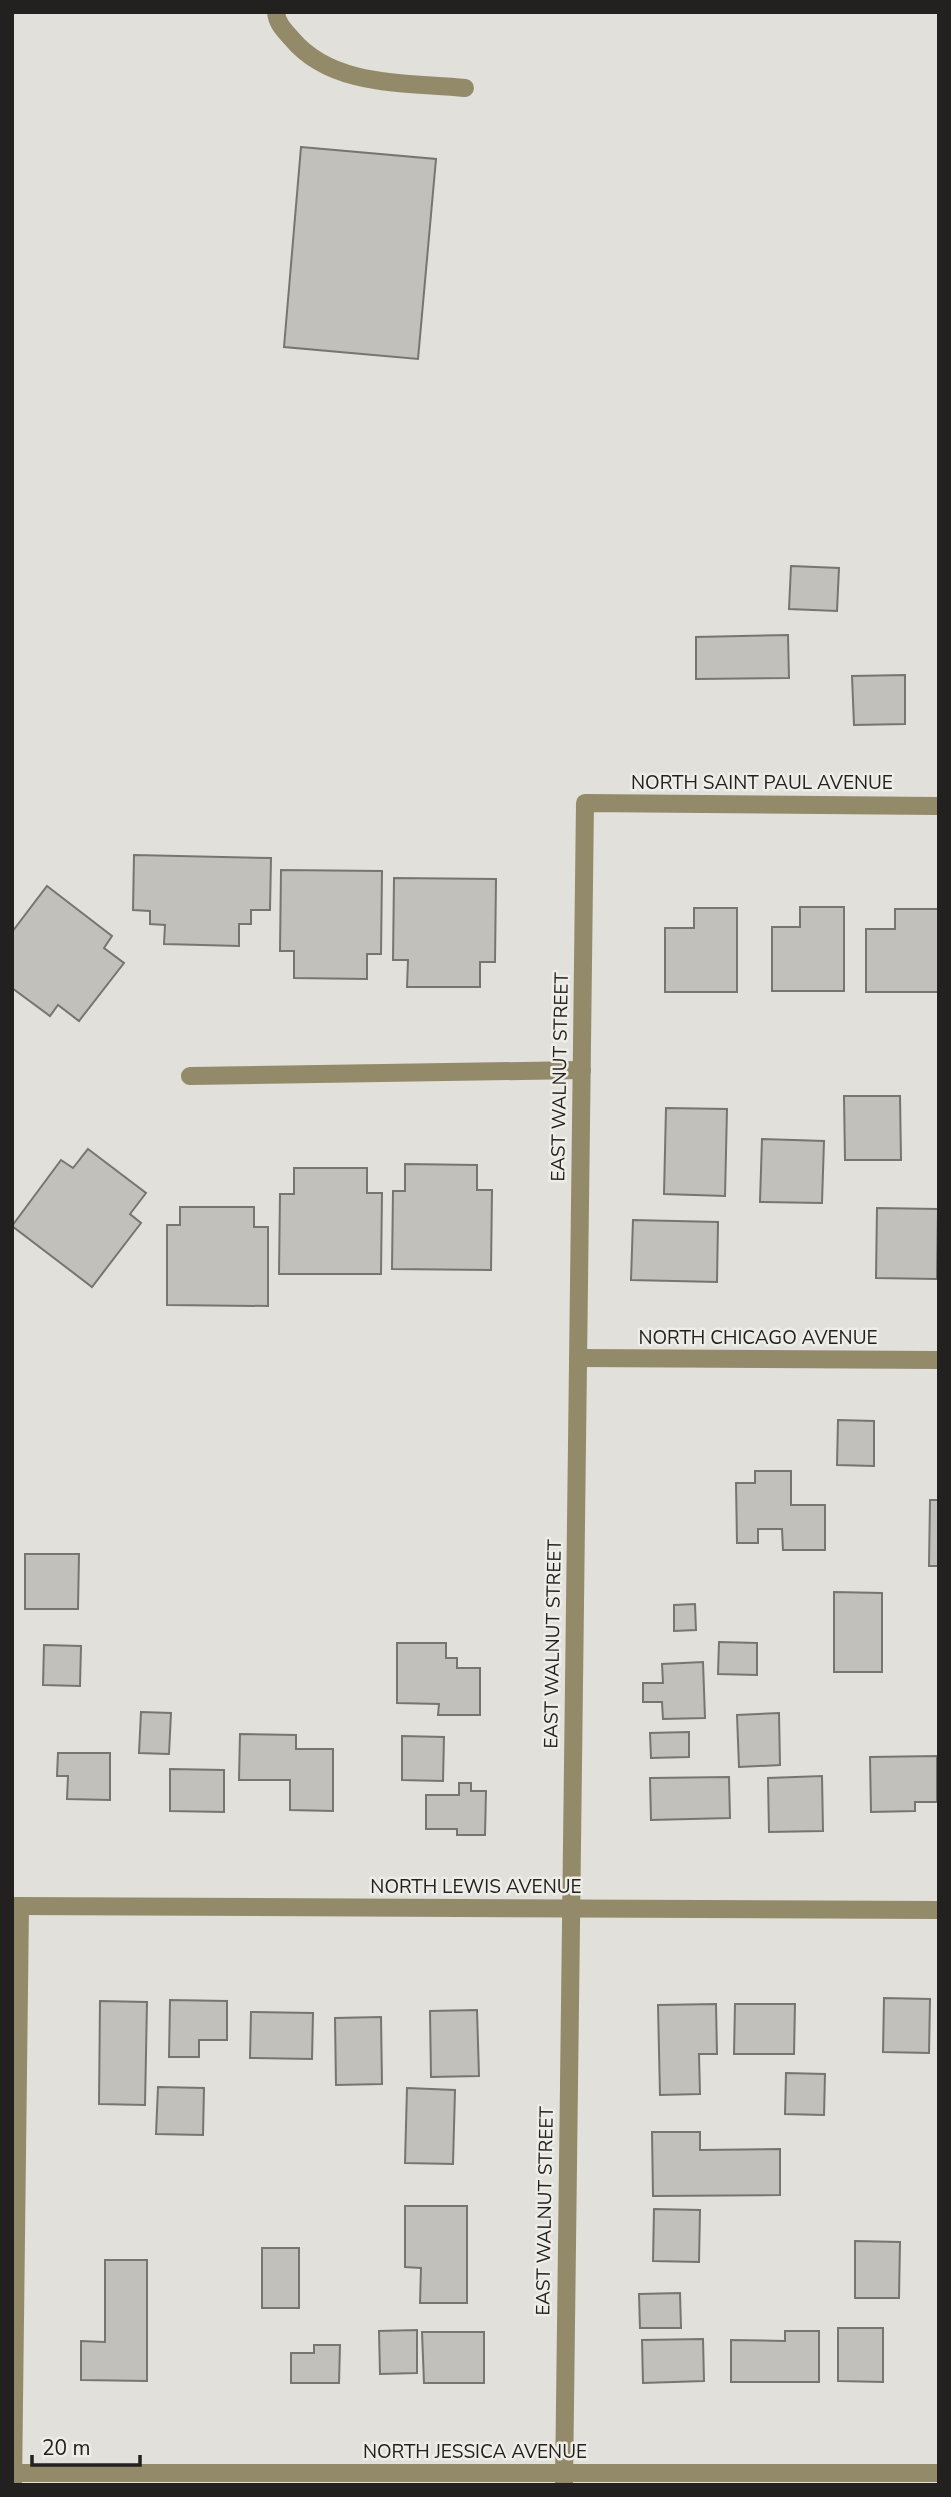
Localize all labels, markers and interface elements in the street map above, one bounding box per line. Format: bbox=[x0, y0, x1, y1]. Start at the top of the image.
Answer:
street label: NORTH SAINT PAUL AVENUE bbox=[631, 770, 893, 796]
street label: EAST WALNUT STREET bbox=[545, 972, 575, 1182]
street label: NORTH CHICAGO AVENUE bbox=[638, 1325, 878, 1351]
street label: EAST WALNUT STREET bbox=[538, 1539, 568, 1749]
street label: NORTH LEWIS AVENUE bbox=[370, 1874, 582, 1900]
street label: EAST WALNUT STREET bbox=[530, 2106, 560, 2316]
scale bar bbox=[32, 2424, 140, 2468]
text: 20 m bbox=[42, 2434, 91, 2462]
street label: NORTH JESSICA AVENUE bbox=[363, 2439, 587, 2465]

